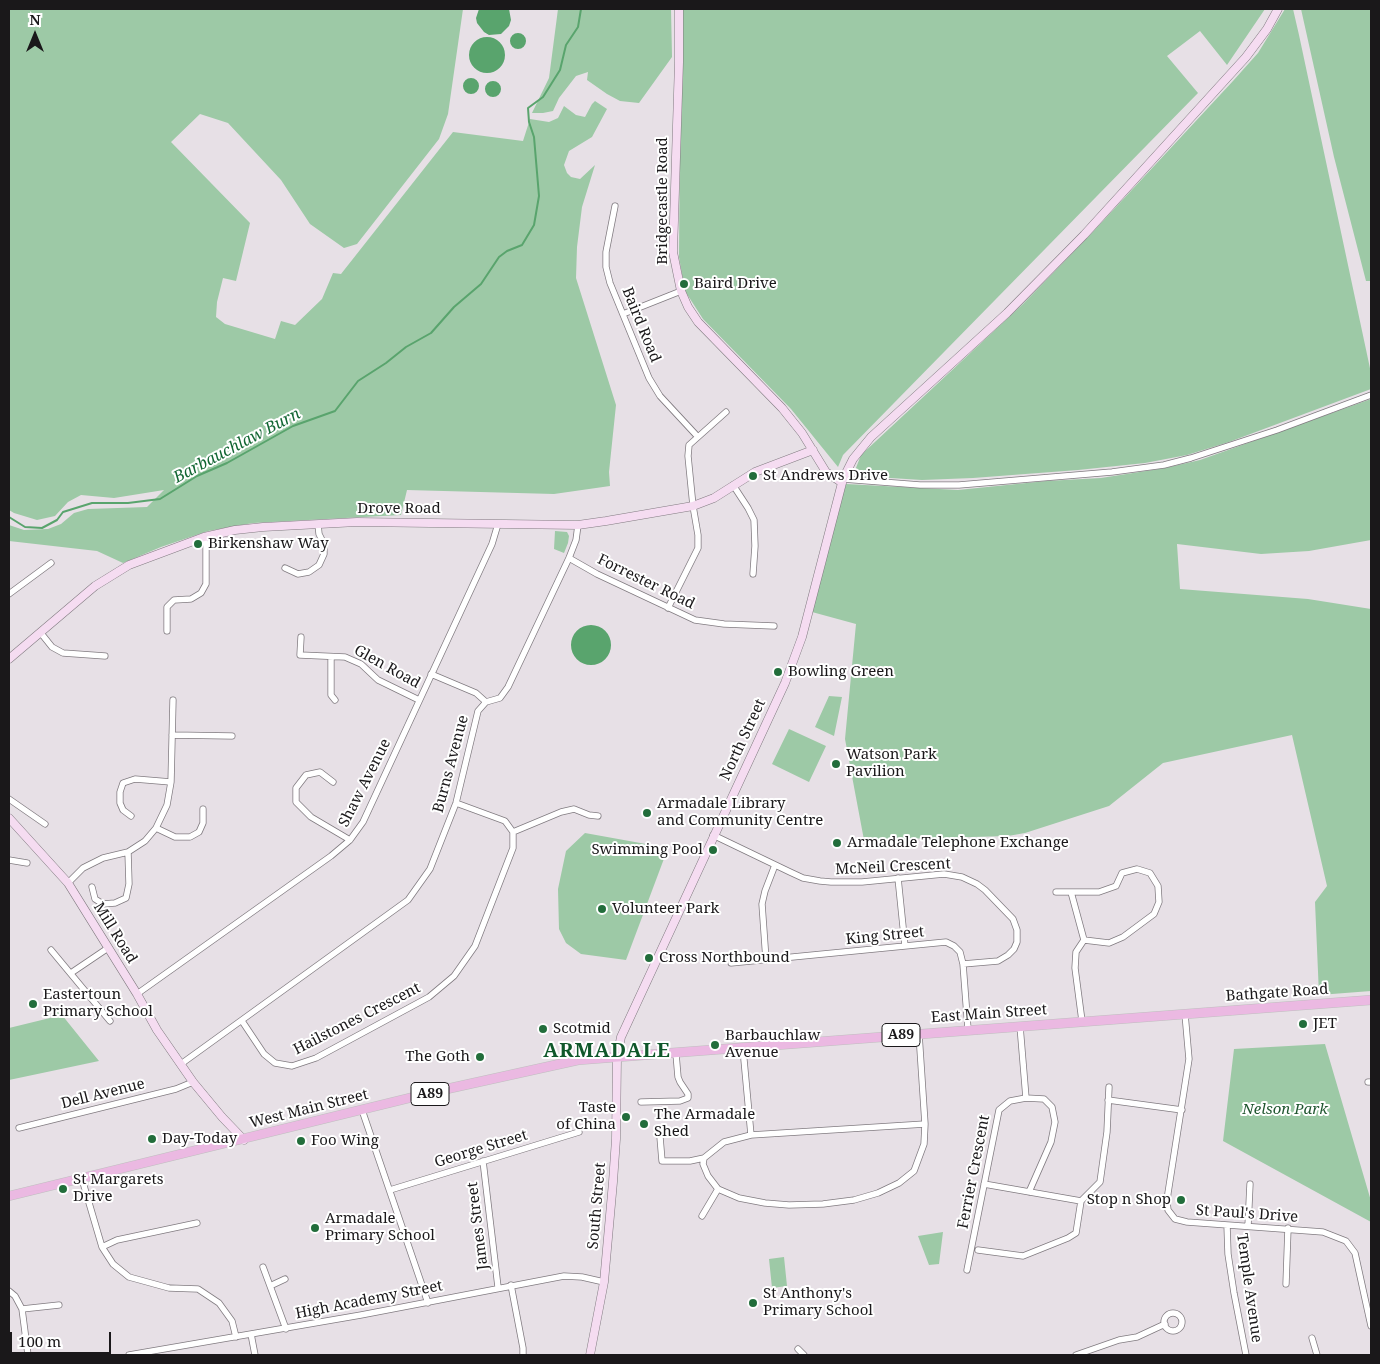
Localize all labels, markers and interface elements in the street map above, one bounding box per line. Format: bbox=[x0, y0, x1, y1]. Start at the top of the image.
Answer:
north arrow bbox=[10, 10, 60, 60]
text: N bbox=[29, 10, 41, 29]
street label: Bridgecastle Road bbox=[654, 137, 672, 265]
place label: Baird Drive bbox=[694, 275, 777, 293]
marker: Baird Drive bbox=[678, 278, 690, 290]
street label: Baird Road bbox=[618, 285, 664, 365]
water label: Barbauchlaw Burn bbox=[170, 404, 304, 488]
place label: St Andrews Drive bbox=[763, 467, 888, 485]
marker: St Andrews Drive bbox=[747, 470, 759, 482]
street label: Drove Road bbox=[357, 500, 441, 518]
place label: Birkenshaw Way bbox=[208, 535, 329, 553]
marker: Birkenshaw Way bbox=[192, 538, 204, 550]
street label: Forrester Road bbox=[594, 551, 698, 613]
street label: Glen Road bbox=[351, 641, 423, 693]
place label: Bowling Green bbox=[788, 663, 894, 681]
marker: Bowling Green bbox=[772, 666, 784, 678]
street label: North Street bbox=[716, 696, 770, 784]
street label: Burns Avenue bbox=[429, 713, 473, 815]
street label: Shaw Avenue bbox=[335, 736, 395, 830]
place label: Watson Park Pavilion bbox=[846, 746, 937, 781]
marker: Watson Park Pavilion bbox=[830, 758, 842, 770]
place label: Armadale Library and Community Centre bbox=[657, 795, 823, 830]
marker: Armadale Library and Community Centre bbox=[641, 807, 653, 819]
place label: Armadale Telephone Exchange bbox=[847, 834, 1069, 852]
marker: Armadale Telephone Exchange bbox=[831, 837, 843, 849]
place label: Swimming Pool bbox=[591, 841, 703, 859]
marker: Swimming Pool bbox=[707, 844, 719, 856]
street label: McNeil Crescent bbox=[835, 855, 951, 879]
street label: Mill Road bbox=[89, 899, 141, 967]
place label: Volunteer Park bbox=[612, 900, 719, 918]
marker: Volunteer Park bbox=[596, 903, 608, 915]
street label: King Street bbox=[845, 923, 925, 949]
place label: Cross Northbound bbox=[659, 949, 790, 967]
marker: Cross Northbound bbox=[643, 952, 655, 964]
street label: Hailstones Crescent bbox=[290, 979, 424, 1059]
street label: Bathgate Road bbox=[1225, 980, 1329, 1006]
place label: Eastertoun Primary School bbox=[43, 986, 153, 1021]
marker: Eastertoun Primary School bbox=[27, 998, 39, 1010]
street label: East Main Street bbox=[930, 1001, 1048, 1027]
place label: JET bbox=[1313, 1015, 1337, 1033]
marker: JET bbox=[1297, 1018, 1309, 1030]
place label: Scotmid bbox=[553, 1020, 611, 1038]
marker: Scotmid bbox=[537, 1023, 549, 1035]
road number: A89 bbox=[882, 1024, 920, 1046]
place label: Barbauchlaw Avenue bbox=[725, 1027, 820, 1062]
district label: ARMADALE bbox=[542, 1039, 672, 1063]
marker: Barbauchlaw Avenue bbox=[709, 1039, 721, 1051]
place label: The Goth bbox=[405, 1048, 470, 1066]
marker: The Goth bbox=[474, 1051, 486, 1063]
street label: Dell Avenue bbox=[59, 1075, 147, 1113]
road number: A89 bbox=[411, 1082, 449, 1106]
street label: West Main Street bbox=[248, 1086, 370, 1132]
place label: Taste of China bbox=[556, 1099, 616, 1134]
park label: Nelson Park bbox=[1242, 1101, 1328, 1119]
place label: The Armadale Shed bbox=[654, 1106, 755, 1141]
marker: Taste of China bbox=[620, 1111, 632, 1123]
street label: Ferrier Crescent bbox=[954, 1114, 994, 1230]
marker: The Armadale Shed bbox=[638, 1118, 650, 1130]
street label: George Street bbox=[432, 1126, 530, 1172]
place label: Day-Today bbox=[162, 1130, 237, 1148]
place label: Foo Wing bbox=[311, 1132, 379, 1150]
marker: Day-Today bbox=[146, 1133, 158, 1145]
marker: Foo Wing bbox=[295, 1135, 307, 1147]
street label: South Street bbox=[584, 1162, 610, 1250]
place label: St Margarets Drive bbox=[73, 1171, 164, 1206]
street label: James Street bbox=[464, 1181, 492, 1271]
marker: St Margarets Drive bbox=[57, 1183, 69, 1195]
place label: Stop n Shop bbox=[1087, 1191, 1171, 1209]
marker: Stop n Shop bbox=[1175, 1194, 1187, 1206]
street label: St Paul's Drive bbox=[1195, 1201, 1299, 1227]
place label: Armadale Primary School bbox=[325, 1210, 435, 1245]
marker: Armadale Primary School bbox=[309, 1222, 321, 1234]
street label: Temple Avenue bbox=[1232, 1232, 1266, 1344]
street label: High Academy Street bbox=[294, 1277, 444, 1323]
place label: St Anthony's Primary School bbox=[763, 1285, 873, 1320]
marker: St Anthony's Primary School bbox=[747, 1297, 759, 1309]
scale bar bbox=[12, 1322, 114, 1354]
text: 100 m bbox=[18, 1331, 61, 1351]

